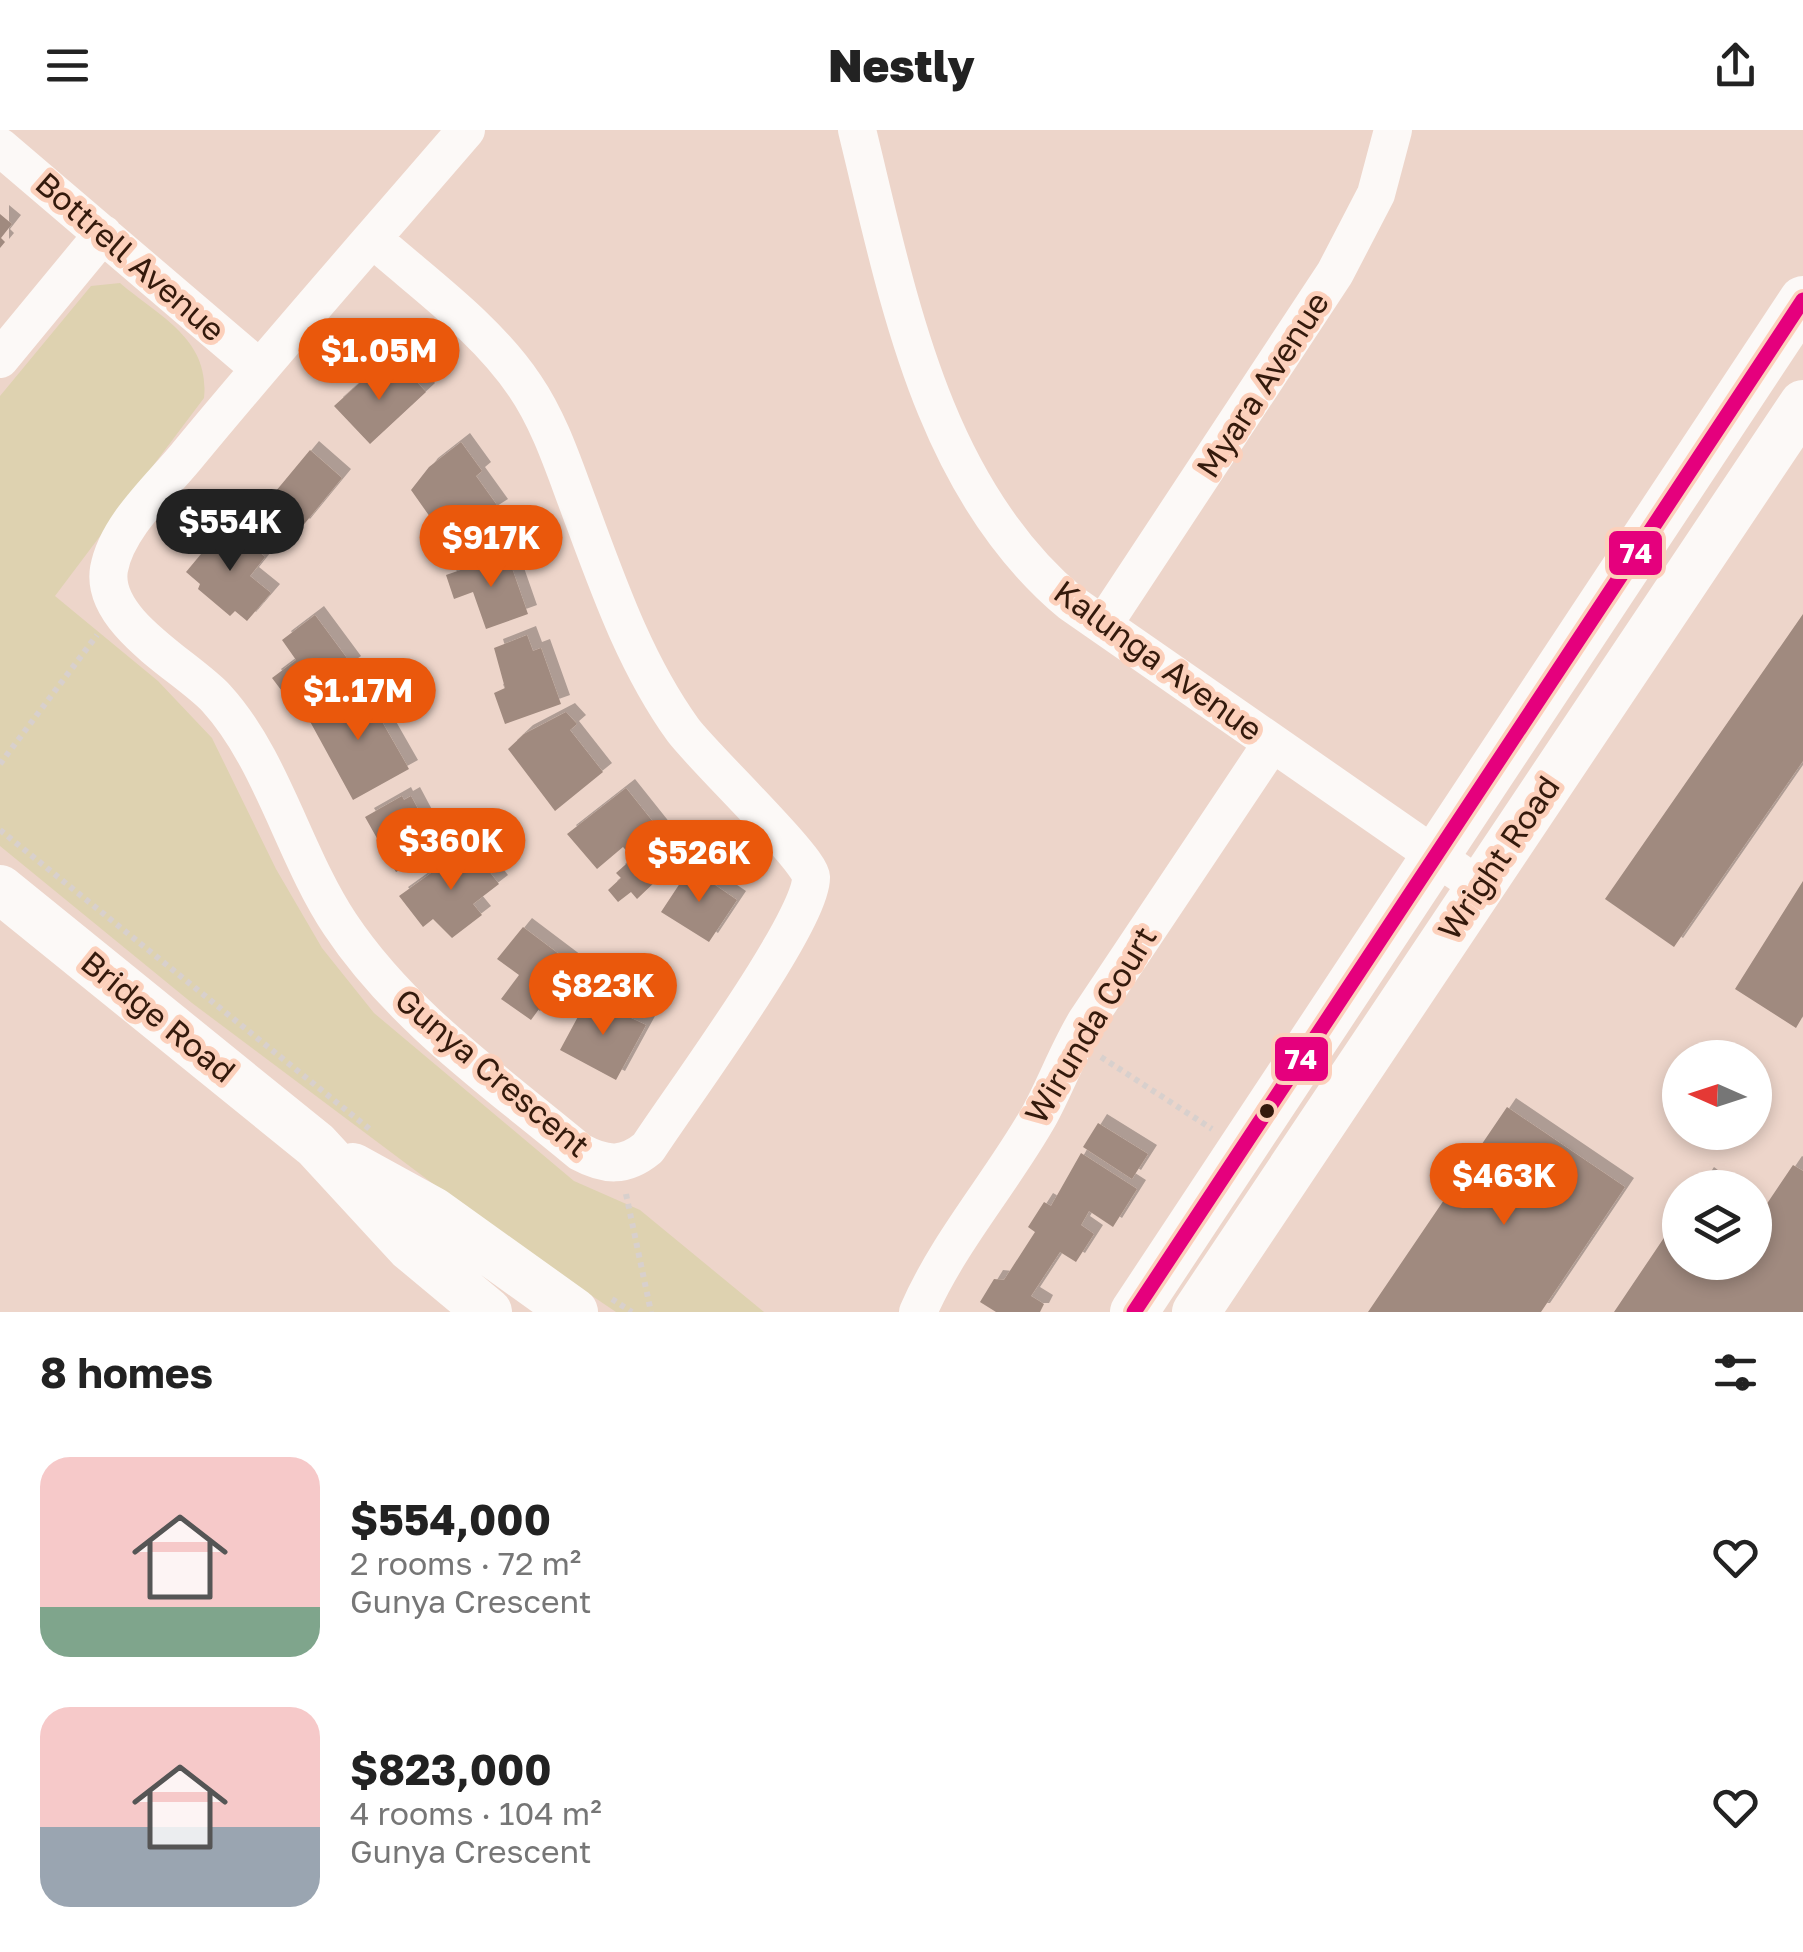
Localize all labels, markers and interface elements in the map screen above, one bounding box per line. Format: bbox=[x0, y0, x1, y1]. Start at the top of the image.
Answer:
icon: menu bbox=[40, 38, 95, 93]
text: Nestly bbox=[828, 38, 975, 92]
icon: share bbox=[1708, 38, 1763, 93]
street label: Bottrell Avenue bbox=[28, 164, 233, 349]
street label: Myara Avenue bbox=[1188, 284, 1336, 484]
pin: $1.05M bbox=[298, 318, 460, 403]
text: $1.05M bbox=[321, 331, 437, 369]
pin: $554K bbox=[160, 489, 300, 574]
text: $554K bbox=[178, 502, 282, 540]
pin: $917K bbox=[421, 505, 561, 590]
text: $917K bbox=[442, 518, 540, 556]
line badge: 74 bbox=[1607, 529, 1664, 577]
text: 74 bbox=[1620, 536, 1652, 569]
street label: Kalunga Avenue bbox=[1047, 572, 1270, 748]
pin: $1.17M bbox=[277, 658, 439, 743]
text: $1.17M bbox=[303, 671, 413, 709]
street label: Wright Road bbox=[1429, 768, 1567, 947]
pin: $360K bbox=[381, 808, 521, 893]
pin: $526K bbox=[629, 820, 769, 905]
text: $360K bbox=[398, 821, 504, 859]
text: $526K bbox=[647, 833, 751, 871]
street label: Wirunda Court bbox=[1016, 919, 1164, 1130]
street label: Bridge Road bbox=[74, 943, 243, 1090]
pin: $823K bbox=[533, 953, 673, 1038]
text: $823K bbox=[551, 966, 655, 1004]
street label: Gunya Crescent bbox=[388, 980, 597, 1164]
line badge: 74 bbox=[1273, 1035, 1330, 1083]
north arrow bbox=[1662, 1040, 1772, 1150]
map controls bbox=[1662, 1040, 1772, 1280]
text: 74 bbox=[1285, 1042, 1317, 1075]
unlabelled marker bbox=[1257, 1101, 1277, 1121]
pin: $463K bbox=[1434, 1143, 1574, 1228]
text: $463K bbox=[1452, 1156, 1556, 1194]
button: layers bbox=[1662, 1170, 1772, 1280]
icon: filters bbox=[1708, 1345, 1763, 1400]
text: 8 homes bbox=[40, 1347, 213, 1397]
text: $554,000 bbox=[350, 1494, 551, 1544]
icon: home bbox=[120, 1497, 240, 1617]
icon: heart bbox=[1708, 1530, 1763, 1585]
text: 2 rooms · 72 m² bbox=[350, 1544, 581, 1582]
text: Gunya Crescent bbox=[350, 1582, 592, 1620]
text: $823,000 bbox=[350, 1744, 552, 1794]
icon: home bbox=[120, 1747, 240, 1867]
icon: heart bbox=[1708, 1780, 1763, 1835]
text: 4 rooms · 104 m² bbox=[350, 1794, 602, 1832]
text: Gunya Crescent bbox=[350, 1832, 592, 1870]

